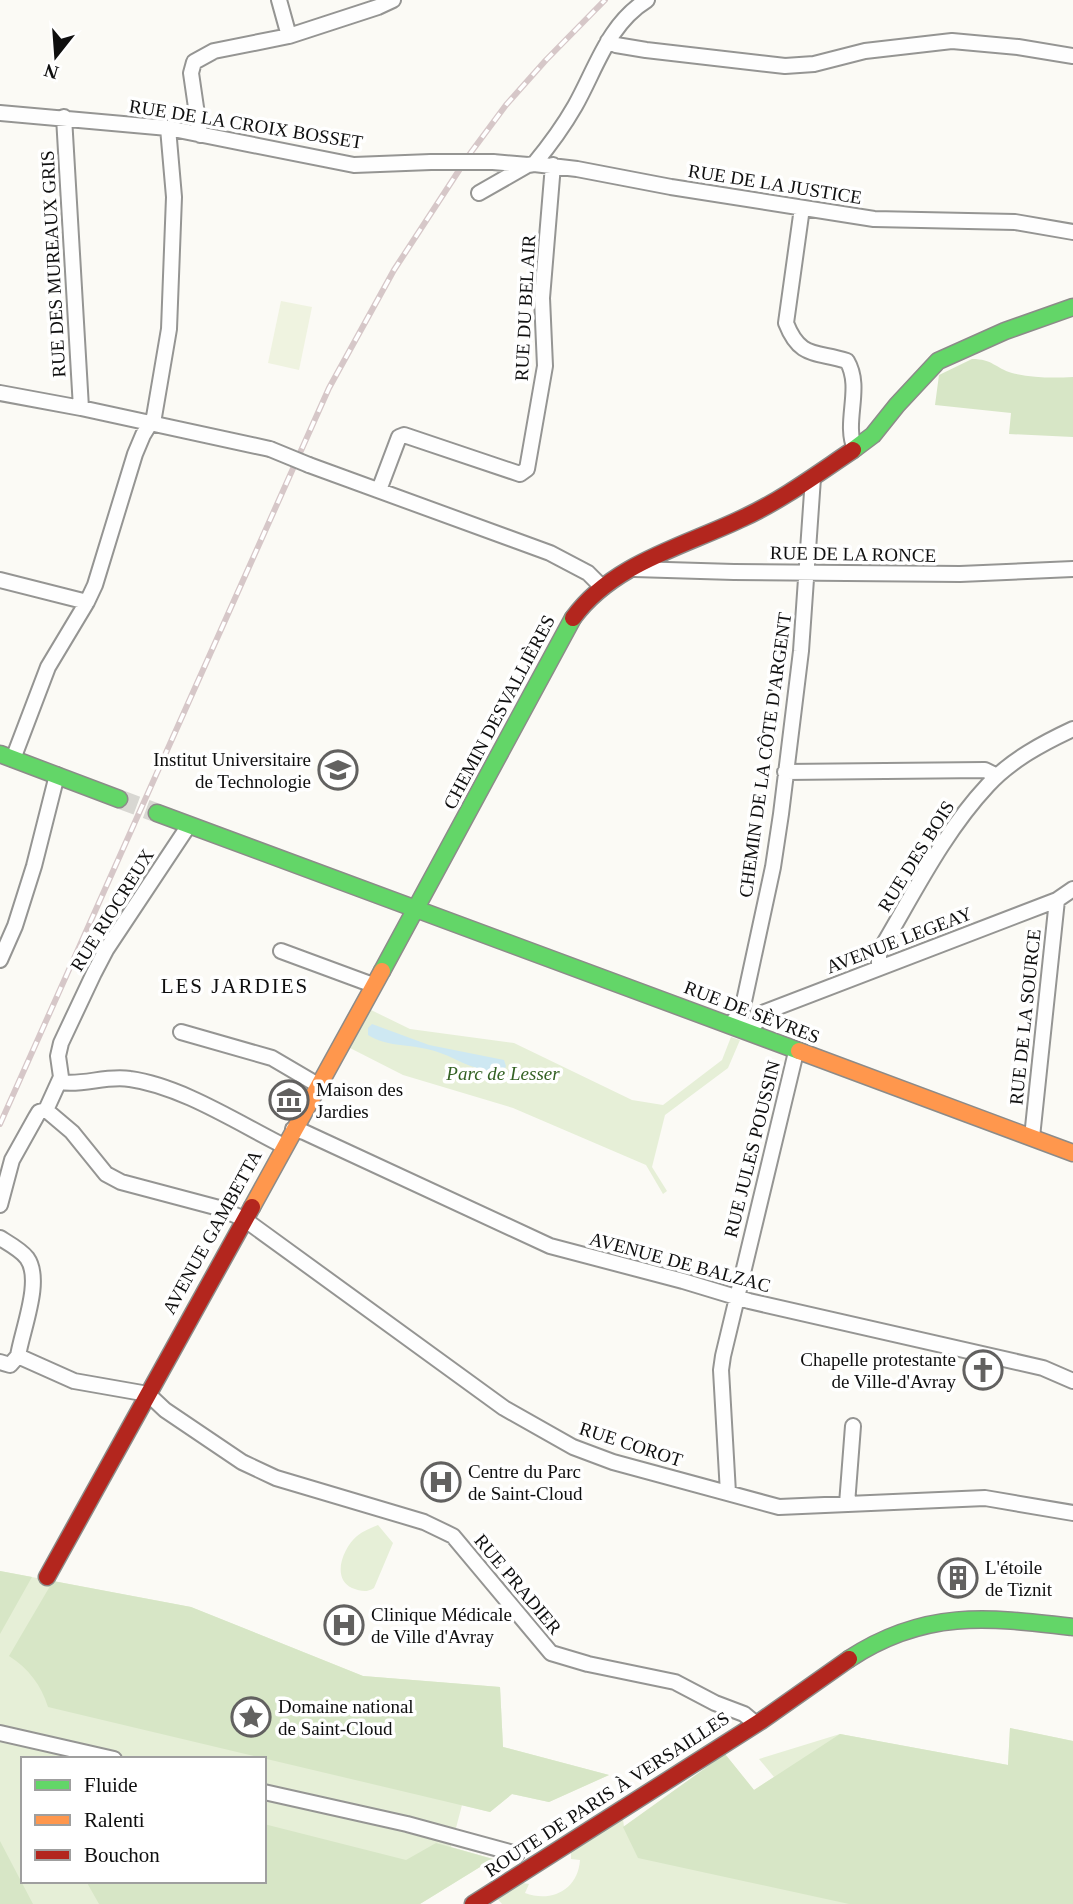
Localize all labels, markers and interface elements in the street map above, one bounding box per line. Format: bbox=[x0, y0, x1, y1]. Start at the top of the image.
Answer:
north arrow bbox=[21, 21, 91, 91]
text: N bbox=[41, 60, 61, 84]
street label: RUE DE LA CROIX BOSSET bbox=[128, 95, 365, 153]
street label: RUE DES MUREAUX GRIS bbox=[37, 150, 69, 378]
street label: RUE DE LA JUSTICE bbox=[687, 160, 863, 208]
street label: RUE DU BEL AIR bbox=[511, 234, 539, 382]
street label: RUE DE LA RONCE bbox=[770, 542, 936, 566]
street label: CHEMIN DESVALLIÈRES bbox=[439, 611, 559, 813]
street label: CHEMIN DE LA CÔTE D'ARGENT bbox=[735, 611, 795, 899]
place label: Institut Universitaire de Technologie bbox=[153, 749, 311, 792]
school or university icon: Institut Universitaire de Technologie bbox=[317, 749, 359, 791]
street label: RUE DES BOIS bbox=[874, 797, 958, 915]
street label: RUE RIOCREUX bbox=[66, 845, 158, 975]
street label: AVENUE LEGEAY bbox=[823, 902, 975, 978]
street label: RUE DE LA SOURCE bbox=[1005, 928, 1045, 1106]
district label: LES JARDIES bbox=[161, 974, 309, 998]
street label: RUE DE SÈVRES bbox=[681, 976, 823, 1048]
street label: RUE JULES POUSSIN bbox=[720, 1058, 784, 1240]
park label: Parc de Lesser bbox=[445, 1063, 560, 1084]
museum icon: Maison des Jardies bbox=[268, 1079, 310, 1121]
place label: Maison des Jardies bbox=[316, 1079, 403, 1122]
street label: AVENUE GAMBETTA bbox=[158, 1146, 266, 1318]
street label: AVENUE DE BALZAC bbox=[587, 1228, 773, 1296]
place label: Chapelle protestante de Ville-d'Avray bbox=[800, 1349, 956, 1392]
church icon: Chapelle protestante de Ville-d'Avray bbox=[962, 1349, 1004, 1391]
street label: RUE COROT bbox=[577, 1417, 686, 1471]
hospital icon: Centre du Parc de Saint-Cloud bbox=[420, 1461, 462, 1503]
place label: Centre du Parc de Saint-Cloud bbox=[468, 1461, 583, 1504]
street label: RUE PRADIER bbox=[470, 1530, 566, 1639]
building icon: L'étoile de Tiznit bbox=[937, 1557, 979, 1599]
place label: L'étoile de Tiznit bbox=[985, 1557, 1053, 1600]
hospital icon: Clinique Médicale de Ville d'Avray bbox=[323, 1604, 365, 1646]
place label: Clinique Médicale de Ville d'Avray bbox=[371, 1604, 512, 1647]
place icon: Domaine national de Saint-Cloud bbox=[230, 1696, 272, 1738]
place label: Domaine national de Saint-Cloud bbox=[278, 1696, 414, 1739]
street label: ROUTE DE PARIS À VERSAILLES bbox=[481, 1707, 733, 1881]
legend bbox=[21, 1757, 266, 1883]
text: Fluide bbox=[84, 1773, 138, 1797]
text: Ralenti bbox=[84, 1808, 145, 1832]
text: Bouchon bbox=[84, 1843, 160, 1867]

